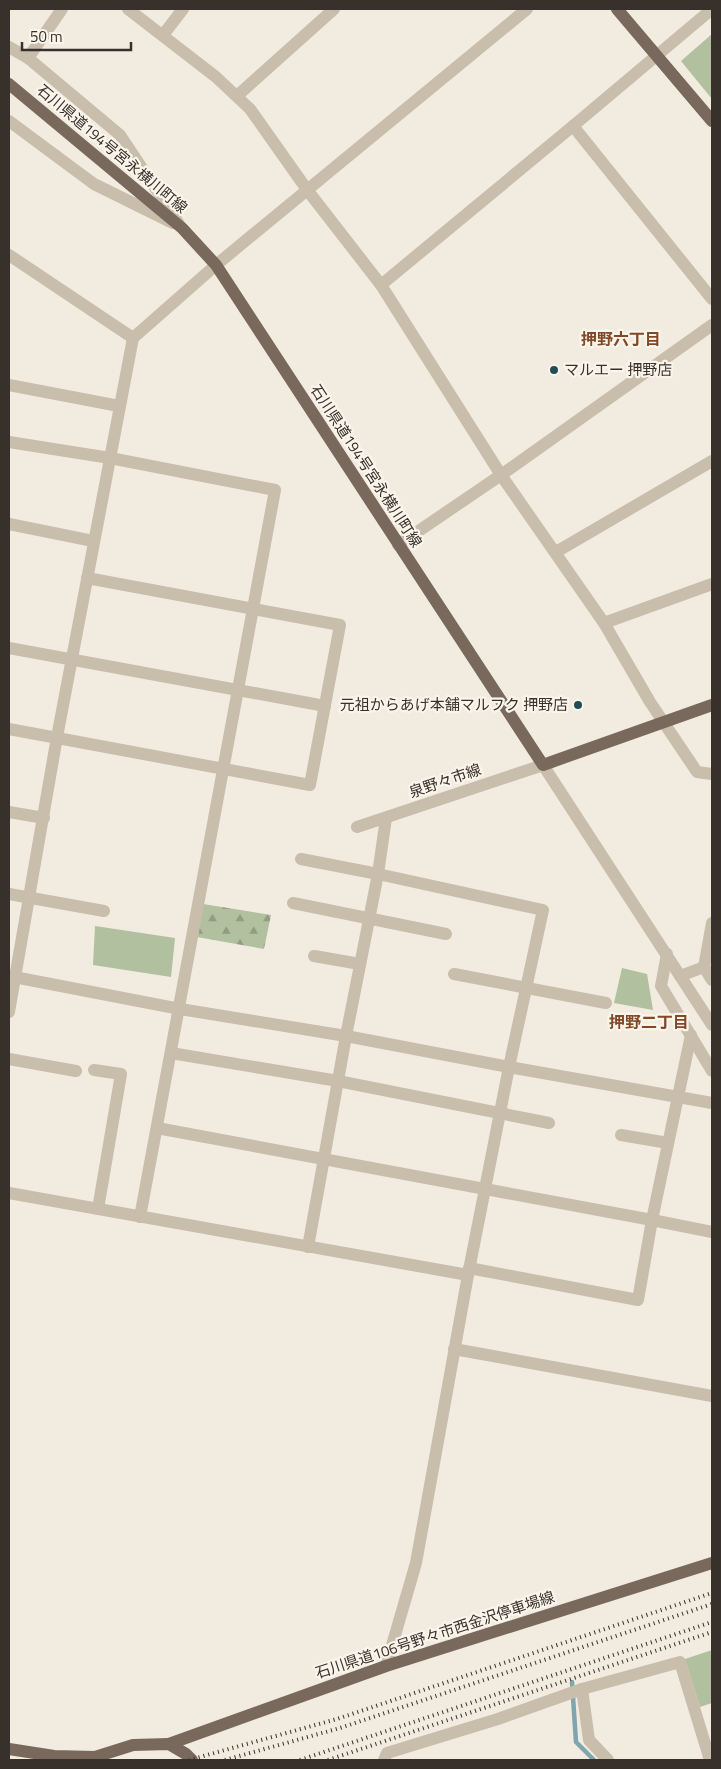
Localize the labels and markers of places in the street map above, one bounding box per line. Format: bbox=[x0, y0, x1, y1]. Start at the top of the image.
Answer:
place label: マルエー 押野店 bbox=[564, 358, 672, 381]
marker: マルエー 押野店 bbox=[548, 364, 560, 376]
place label: 元祖からあげ本舗マルフク 押野店 bbox=[340, 693, 568, 716]
marker: 元祖からあげ本舗マルフク 押野店 bbox=[572, 699, 584, 711]

